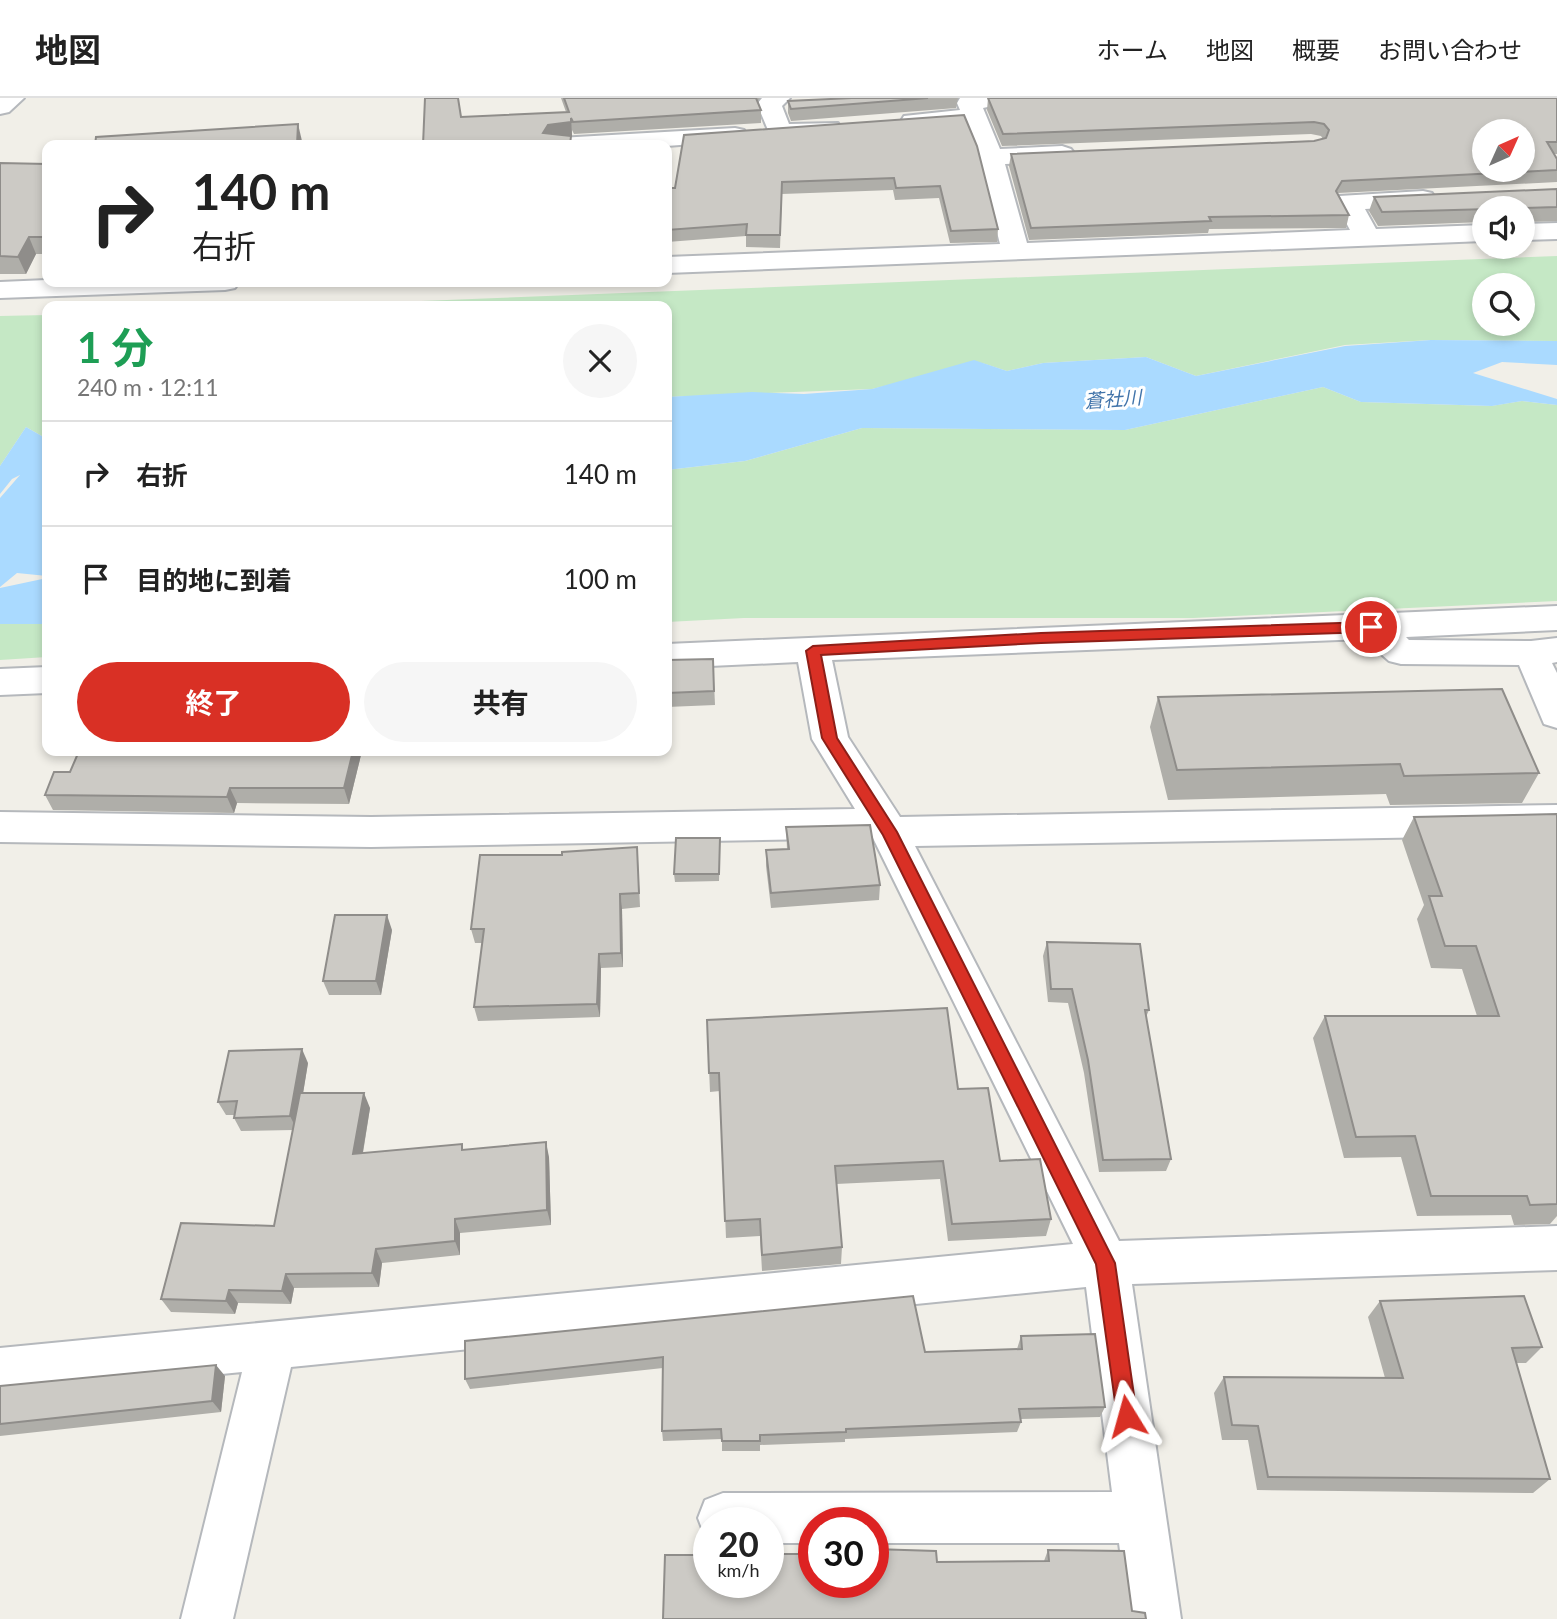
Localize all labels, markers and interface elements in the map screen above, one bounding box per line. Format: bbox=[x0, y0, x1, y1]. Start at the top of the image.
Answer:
text: 地図 bbox=[35, 29, 101, 69]
text: ホーム bbox=[1097, 35, 1168, 64]
text: 地図 bbox=[1206, 35, 1254, 64]
text: 概要 bbox=[1292, 35, 1340, 64]
text: お問い合わせ bbox=[1378, 35, 1522, 64]
north arrow bbox=[1472, 119, 1535, 182]
map controls bbox=[1472, 119, 1535, 336]
text: 140 m bbox=[192, 162, 330, 220]
icon: right bbox=[77, 168, 168, 259]
button: sound bbox=[1472, 196, 1535, 259]
text: 右折 bbox=[192, 226, 256, 265]
button: search bbox=[1472, 273, 1535, 336]
text: 1 分 bbox=[77, 322, 154, 372]
button: close bbox=[563, 324, 637, 398]
text: 240 m · 12:11 bbox=[77, 373, 219, 401]
water label: 蒼社川 bbox=[1084, 385, 1144, 412]
icon: right bbox=[77, 455, 115, 493]
text: 140 m bbox=[564, 458, 637, 490]
text: 右折 bbox=[136, 459, 188, 491]
icon: arrive bbox=[77, 560, 115, 598]
text: 100 m bbox=[564, 563, 637, 595]
text: 目的地に到着 bbox=[136, 564, 292, 596]
pin bbox=[1341, 597, 1401, 657]
icon: arrive bbox=[1352, 608, 1390, 646]
button: 終了 bbox=[77, 662, 350, 742]
button: 共有 bbox=[364, 662, 637, 742]
position arrow bbox=[1090, 1379, 1164, 1453]
speed limit sign: 30 bbox=[798, 1507, 889, 1598]
text: 20 bbox=[718, 1522, 759, 1564]
text: km/h bbox=[717, 1559, 760, 1581]

